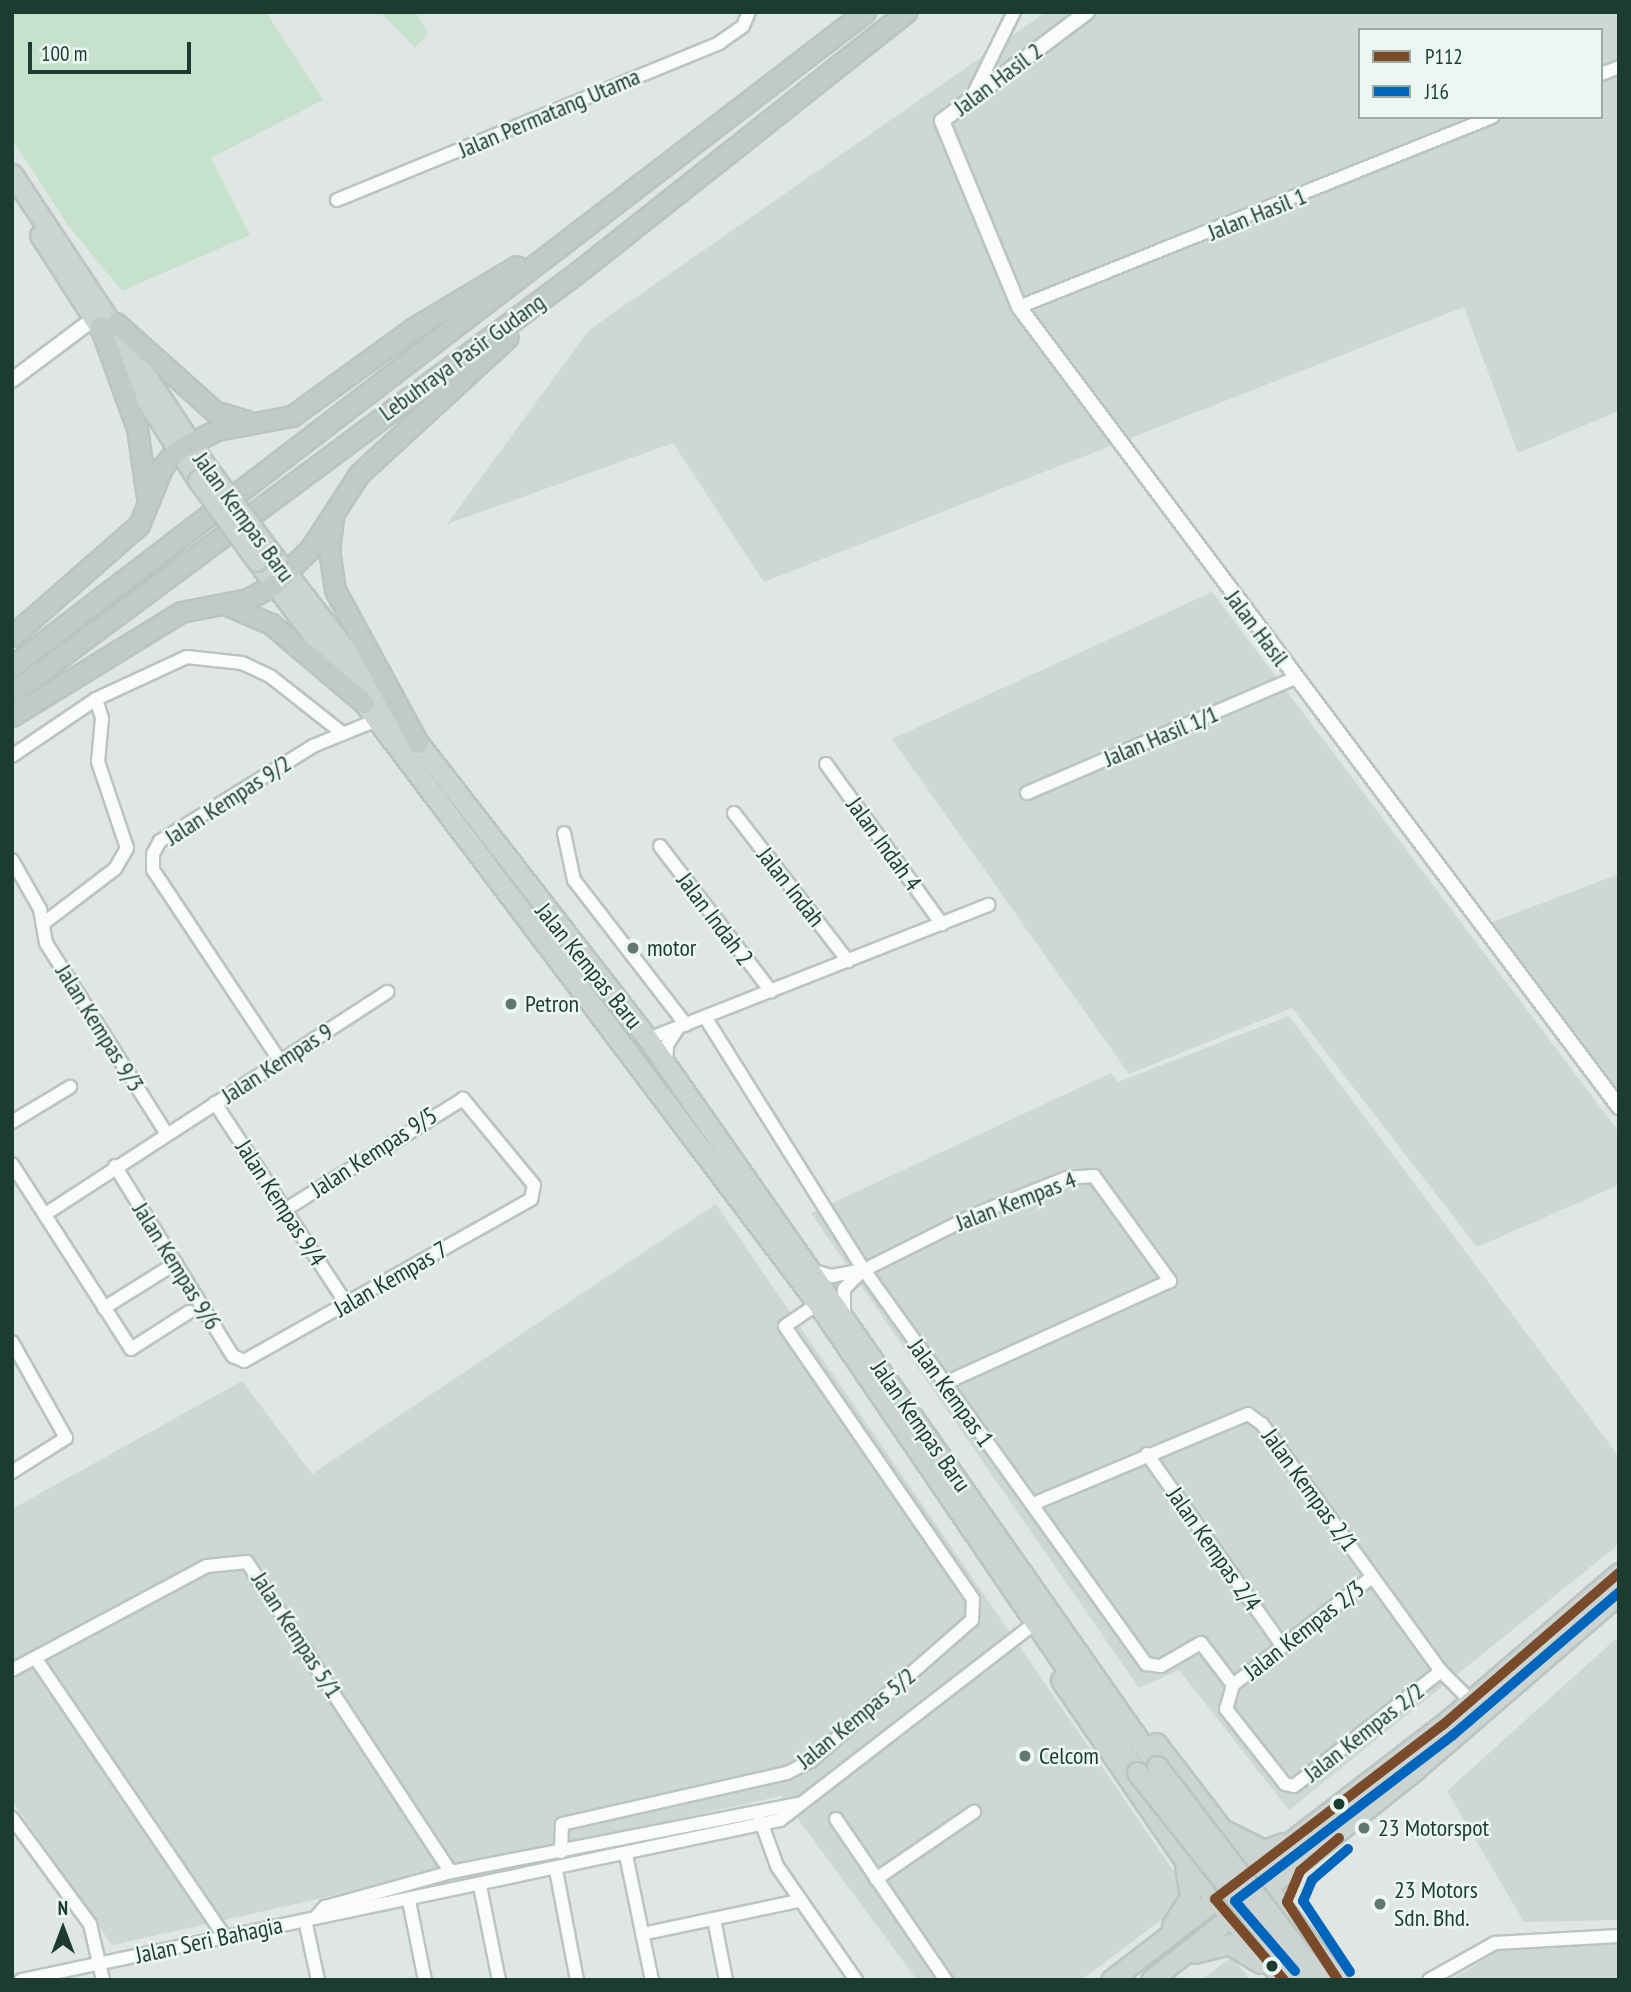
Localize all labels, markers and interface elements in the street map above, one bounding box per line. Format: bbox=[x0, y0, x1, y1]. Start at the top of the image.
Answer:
scale bar bbox=[32, 28, 194, 72]
legend bbox=[1358, 28, 1603, 119]
street label: Jalan Hasil 2 bbox=[948, 36, 1048, 122]
text: 100 m bbox=[41, 40, 87, 67]
text: P112 bbox=[1425, 43, 1463, 70]
street label: Jalan Permatang Utama bbox=[454, 62, 644, 164]
text: J16 bbox=[1425, 78, 1449, 105]
street label: Jalan Hasil 1 bbox=[1204, 181, 1310, 247]
street label: Lebuhraya Pasir Gudang bbox=[373, 287, 551, 427]
street label: Jalan Kempas Baru bbox=[187, 446, 301, 588]
street label: Jalan Hasil bbox=[1219, 584, 1295, 672]
street label: Jalan Hasil 1/1 bbox=[1100, 699, 1222, 773]
street label: Jalan Kempas 9/2 bbox=[160, 749, 296, 851]
street label: Jalan Indah 4 bbox=[840, 792, 928, 896]
street label: Jalan Indah bbox=[751, 842, 831, 932]
street label: Jalan Indah 2 bbox=[671, 867, 759, 971]
street label: Jalan Kempas Baru bbox=[529, 897, 649, 1035]
place label: motor bbox=[647, 934, 696, 962]
marker: motor bbox=[625, 940, 641, 956]
street label: Jalan Kempas 9/3 bbox=[49, 959, 151, 1097]
place label: Petron bbox=[525, 990, 579, 1018]
marker: Petron bbox=[503, 996, 519, 1012]
street label: Jalan Kempas 9 bbox=[216, 1016, 338, 1110]
street label: Jalan Kempas 9/5 bbox=[306, 1101, 442, 1203]
street label: Jalan Kempas 9/4 bbox=[230, 1135, 332, 1271]
street label: Jalan Kempas 4 bbox=[952, 1165, 1080, 1237]
street label: Jalan Kempas 9/6 bbox=[126, 1197, 228, 1335]
street label: Jalan Kempas 7 bbox=[329, 1235, 453, 1323]
street label: Jalan Kempas 1 bbox=[902, 1333, 1000, 1453]
street label: Jalan Kempas Baru bbox=[865, 1355, 977, 1497]
street label: Jalan Kempas 2/1 bbox=[1256, 1423, 1364, 1557]
street label: Jalan Kempas 2/4 bbox=[1161, 1482, 1267, 1616]
street label: Jalan Kempas 5/1 bbox=[246, 1567, 348, 1703]
street label: Jalan Kempas 2/3 bbox=[1238, 1574, 1370, 1686]
street label: Jalan Kempas 5/2 bbox=[791, 1661, 921, 1775]
street label: Jalan Kempas 2/2 bbox=[1298, 1676, 1430, 1788]
place label: Celcom bbox=[1039, 1742, 1099, 1770]
marker: Celcom bbox=[1017, 1748, 1033, 1764]
unlabelled marker bbox=[1332, 1797, 1346, 1811]
place label: 23 Motorspot bbox=[1378, 1814, 1489, 1842]
marker: 23 Motorspot bbox=[1356, 1820, 1372, 1836]
place label: 23 Motors Sdn. Bhd. bbox=[1394, 1876, 1478, 1932]
north arrow bbox=[28, 1894, 98, 1964]
text: N bbox=[58, 1896, 68, 1920]
marker: 23 Motors Sdn. Bhd. bbox=[1372, 1896, 1388, 1912]
street label: Jalan Seri Bahagia bbox=[133, 1910, 285, 1970]
unlabelled marker bbox=[1265, 1959, 1279, 1973]

